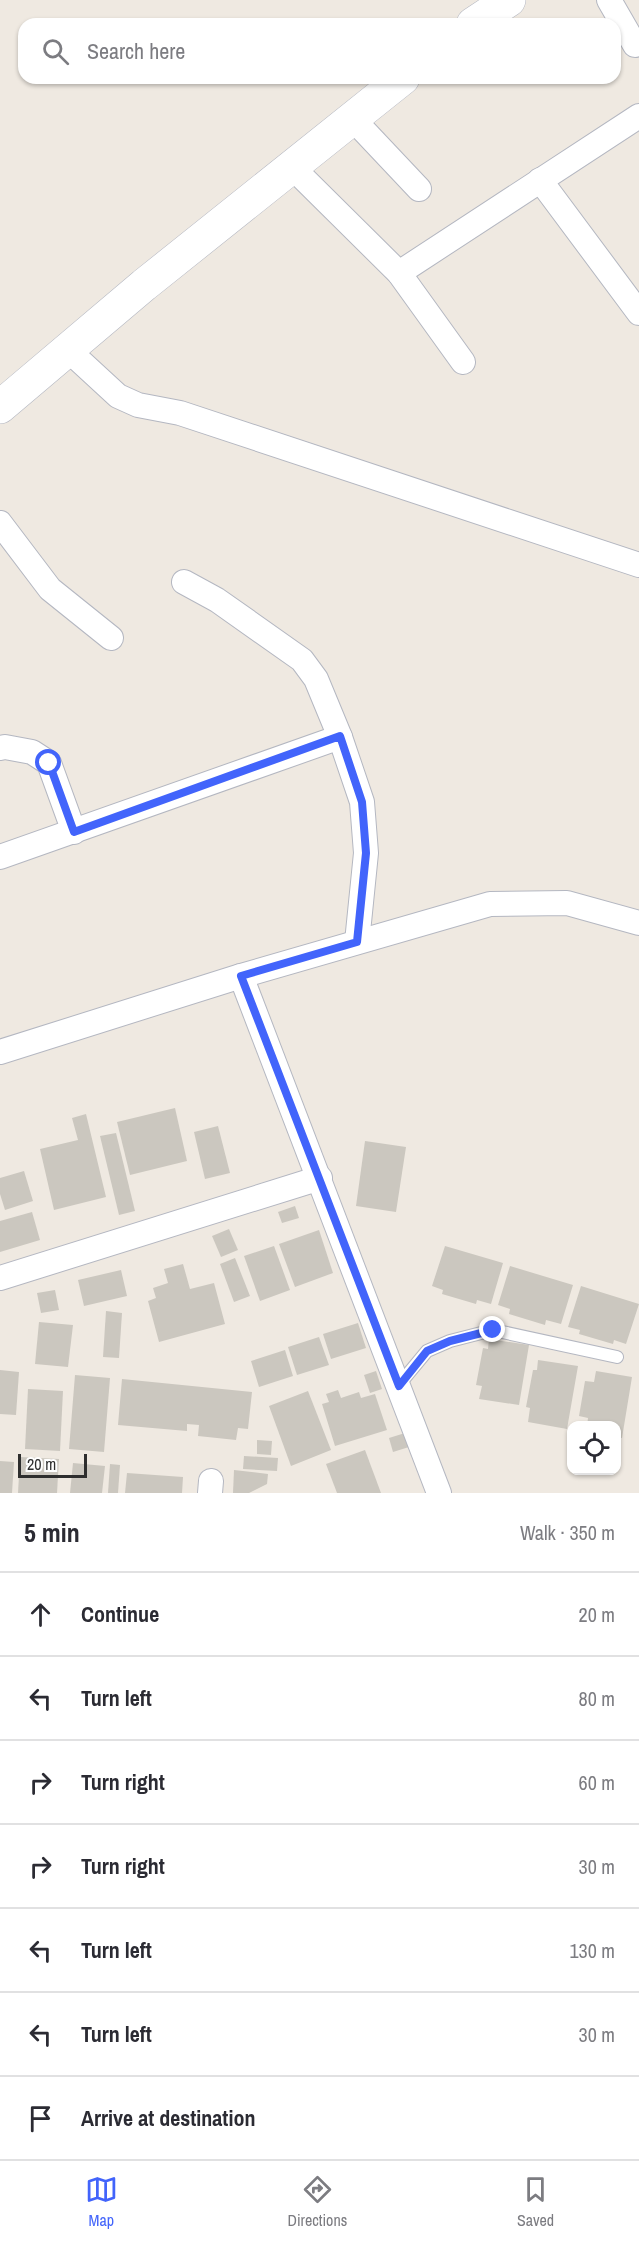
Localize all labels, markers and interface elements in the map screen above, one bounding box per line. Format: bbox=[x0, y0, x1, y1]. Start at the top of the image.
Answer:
search box bbox=[18, 18, 621, 84]
icon: search bbox=[39, 35, 72, 68]
text: Search here bbox=[87, 36, 185, 66]
route start bbox=[35, 749, 61, 775]
route end bbox=[479, 1316, 505, 1342]
map controls bbox=[567, 1421, 621, 1475]
button: locate bbox=[567, 1421, 621, 1475]
scale bar bbox=[18, 1451, 87, 1478]
text: 20 m bbox=[27, 1453, 56, 1475]
text: 5 min bbox=[24, 1515, 80, 1550]
text: Walk · 350 m bbox=[520, 1519, 615, 1546]
icon: ahead bbox=[24, 1598, 57, 1631]
text: Continue bbox=[81, 1599, 159, 1629]
text: 20 m bbox=[579, 1601, 615, 1628]
icon: left bbox=[24, 1682, 57, 1715]
text: Turn left bbox=[81, 1683, 152, 1713]
text: 80 m bbox=[579, 1685, 615, 1712]
icon: right bbox=[24, 1766, 57, 1799]
text: Turn right bbox=[81, 1767, 165, 1797]
text: 60 m bbox=[579, 1769, 615, 1796]
icon: right bbox=[24, 1850, 57, 1883]
text: Turn right bbox=[81, 1851, 165, 1881]
text: 30 m bbox=[579, 1853, 615, 1880]
icon: left bbox=[24, 1934, 57, 1967]
text: Turn left bbox=[81, 1935, 152, 1965]
text: 130 m bbox=[569, 1937, 615, 1964]
icon: left bbox=[24, 2018, 57, 2051]
text: Turn left bbox=[81, 2019, 152, 2049]
text: 30 m bbox=[579, 2021, 615, 2048]
icon: arrive bbox=[24, 2102, 57, 2135]
text: Arrive at destination bbox=[81, 2103, 255, 2133]
tab: Map bbox=[85, 2173, 118, 2231]
tab: Directions bbox=[287, 2173, 347, 2231]
tab: Saved bbox=[517, 2173, 554, 2231]

